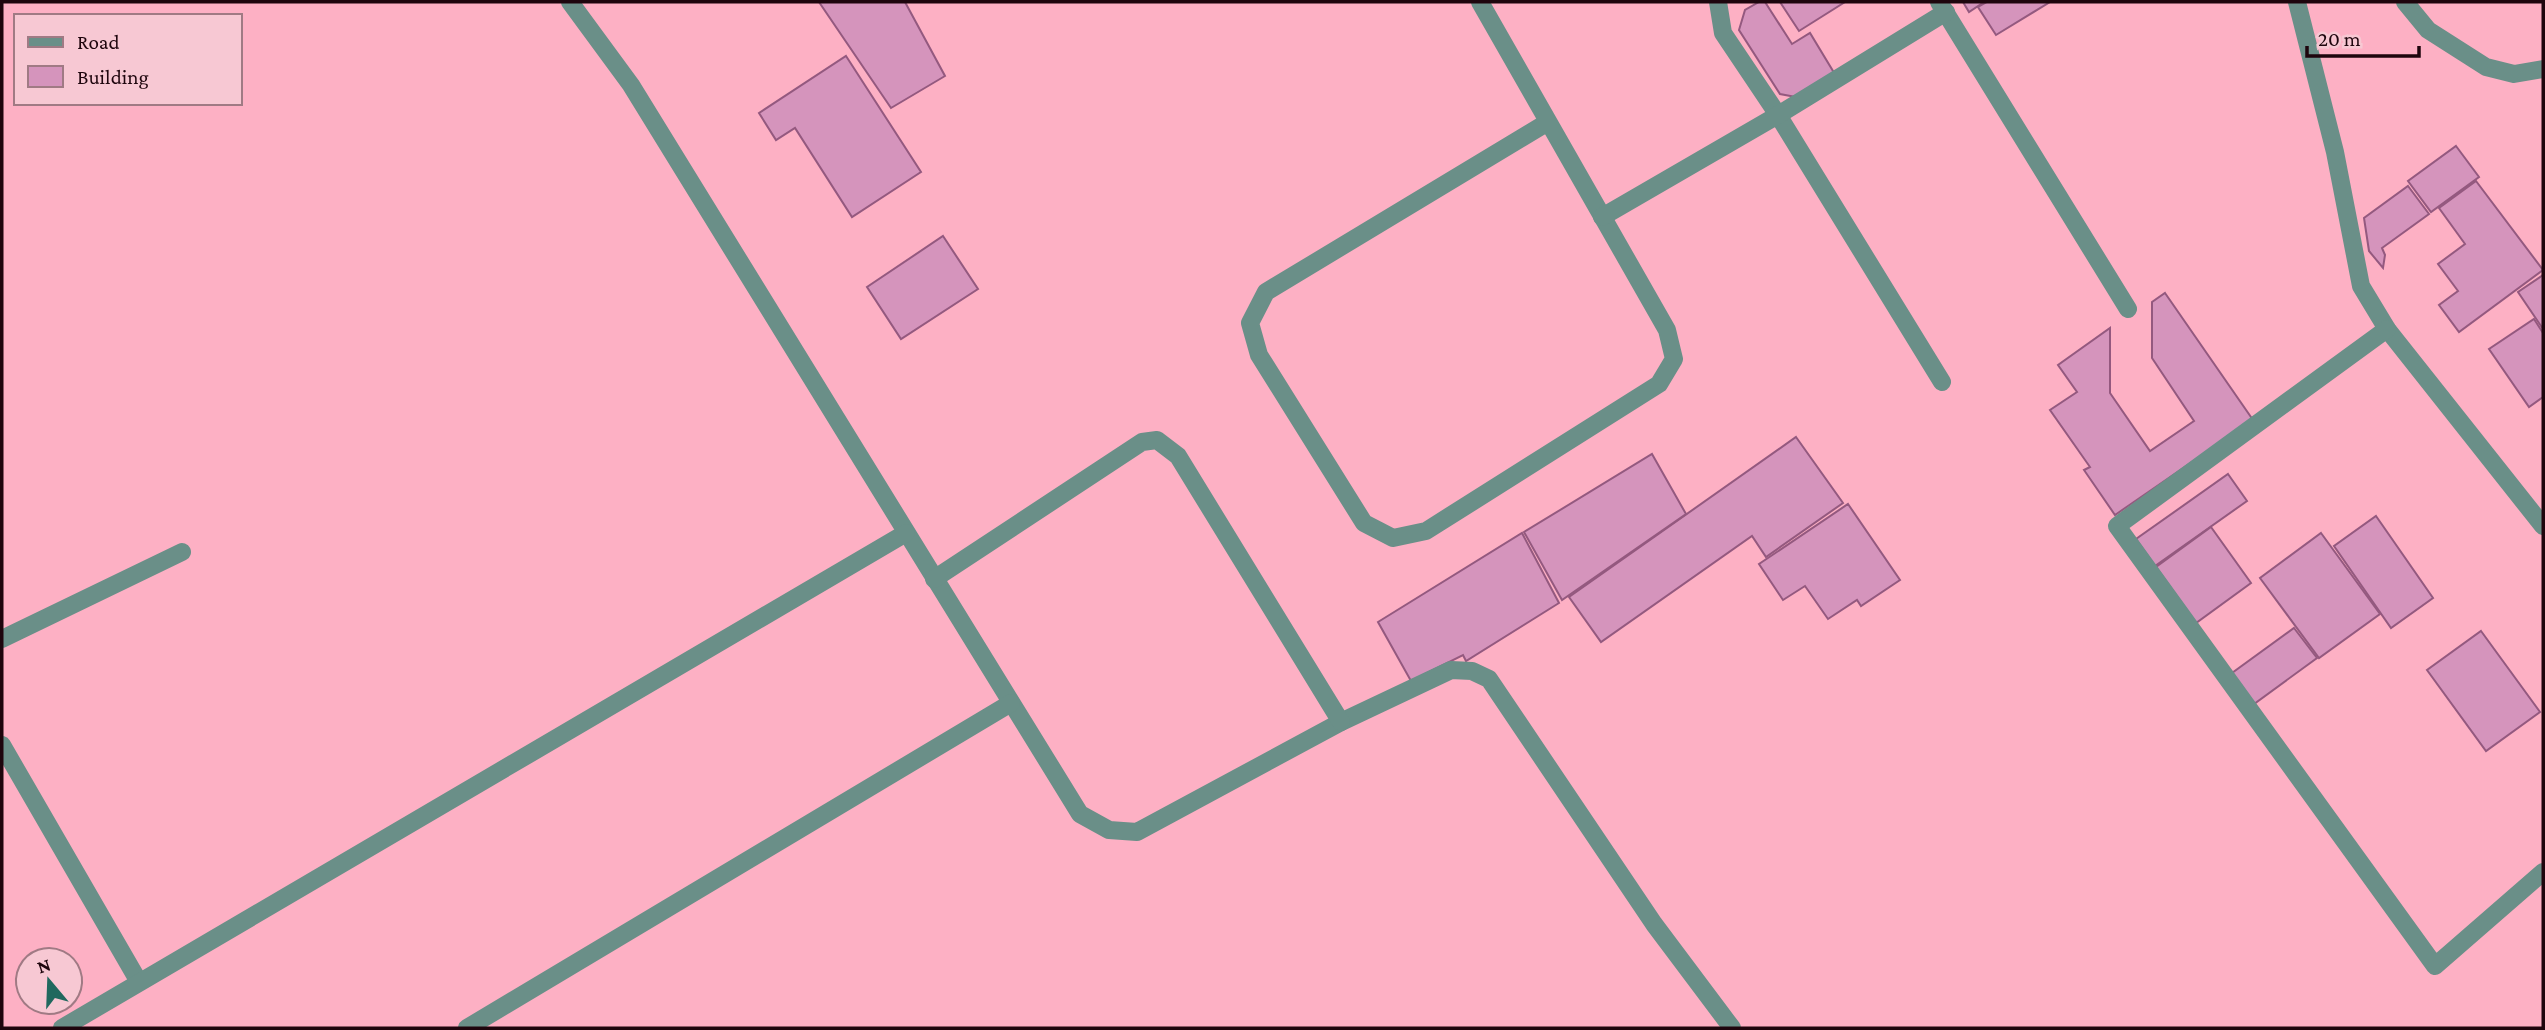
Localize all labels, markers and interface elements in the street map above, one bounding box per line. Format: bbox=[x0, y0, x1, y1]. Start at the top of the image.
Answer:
legend bbox=[14, 14, 242, 105]
scale bar bbox=[2307, 14, 2419, 58]
text: 20 m bbox=[2318, 27, 2361, 51]
text: Road bbox=[77, 30, 120, 54]
text: Building bbox=[77, 65, 149, 89]
north arrow bbox=[14, 946, 84, 1016]
text: N bbox=[34, 953, 53, 977]

